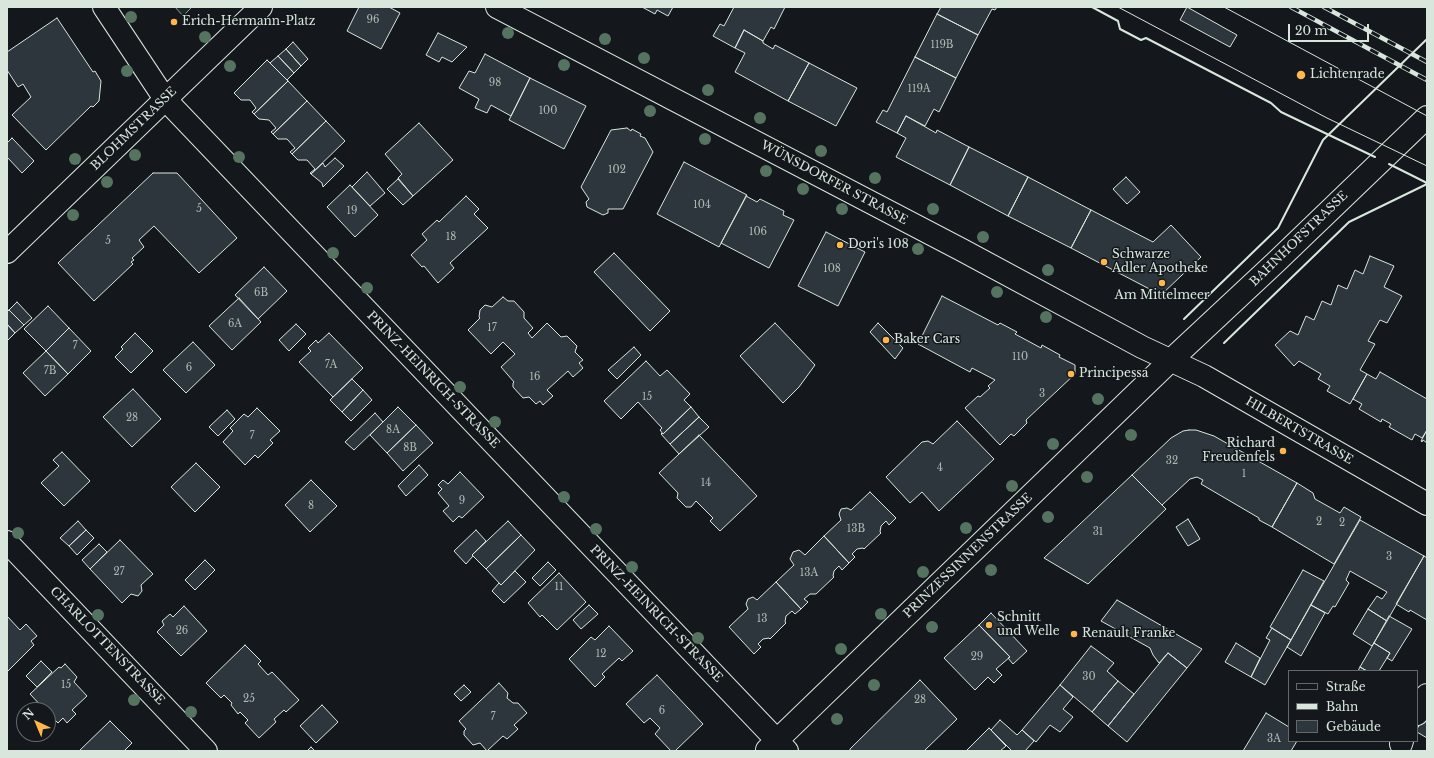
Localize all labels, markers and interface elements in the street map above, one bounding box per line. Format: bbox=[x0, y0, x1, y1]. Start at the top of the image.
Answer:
house number: 96 bbox=[367, 14, 379, 26]
place label: Erich-Hermann-Platz bbox=[182, 15, 316, 29]
scale bar bbox=[1290, 16, 1371, 42]
marker: Erich-Hermann-Platz bbox=[169, 17, 179, 27]
text: 20 m bbox=[1295, 23, 1327, 38]
house number: 119B bbox=[930, 39, 954, 51]
place label: Lichtenrade bbox=[1310, 68, 1385, 82]
marker: Lichtenrade bbox=[1295, 69, 1307, 81]
house number: 98 bbox=[489, 77, 501, 89]
house number: 119A bbox=[908, 83, 930, 95]
street label: BLOHMSTRASSE bbox=[88, 84, 180, 174]
house number: 100 bbox=[539, 105, 557, 117]
street label: WÜNSDORFER STRASSE bbox=[758, 138, 910, 228]
house number: 102 bbox=[608, 164, 626, 176]
street label: BAHNHOFSTRASSE bbox=[1247, 188, 1351, 290]
house number: 104 bbox=[693, 199, 711, 211]
house number: 5 bbox=[196, 203, 202, 215]
house number: 19 bbox=[347, 205, 357, 217]
house number: 106 bbox=[749, 226, 767, 238]
house number: 18 bbox=[446, 231, 456, 243]
house number: 5 bbox=[105, 235, 111, 247]
place label: Dori's 108 bbox=[848, 238, 909, 252]
marker: Dori's 108 bbox=[835, 240, 845, 250]
place label: Schwarze Adler Apotheke bbox=[1112, 248, 1208, 276]
marker: Schwarze Adler Apotheke bbox=[1099, 257, 1109, 267]
house number: 108 bbox=[823, 263, 841, 275]
marker: Am Mittelmeer bbox=[1157, 278, 1167, 288]
house number: 6B bbox=[254, 287, 268, 299]
place label: Am Mittelmeer bbox=[1115, 289, 1209, 303]
street label: PRINZ-HEINRICH-STRASSE bbox=[364, 309, 502, 451]
house number: 6A bbox=[228, 318, 242, 330]
house number: 17 bbox=[487, 322, 497, 334]
place label: Baker Cars bbox=[894, 333, 960, 347]
marker: Baker Cars bbox=[881, 335, 891, 345]
house number: 7 bbox=[72, 340, 78, 352]
house number: 110 bbox=[1012, 351, 1028, 363]
house number: 7A bbox=[325, 359, 337, 371]
house number: 6 bbox=[186, 362, 192, 374]
house number: 7B bbox=[44, 365, 56, 377]
place label: Principessa bbox=[1079, 367, 1148, 381]
marker: Principessa bbox=[1066, 369, 1076, 379]
house number: 16 bbox=[530, 371, 540, 383]
house number: 3 bbox=[1039, 388, 1045, 400]
house number: 15 bbox=[642, 391, 652, 403]
street label: HILBERTSTRASSE bbox=[1243, 394, 1355, 468]
house number: 28 bbox=[126, 412, 138, 424]
house number: 8A bbox=[386, 424, 400, 436]
house number: 7 bbox=[249, 430, 255, 442]
place label: Richard Freudenfels bbox=[1202, 437, 1275, 465]
house number: 8B bbox=[403, 442, 417, 454]
marker: Richard Freudenfels bbox=[1278, 446, 1288, 456]
house number: 32 bbox=[1166, 455, 1178, 467]
house number: 4 bbox=[937, 462, 943, 474]
house number: 1 bbox=[1242, 468, 1246, 480]
house number: 14 bbox=[701, 477, 711, 489]
street label: PRINZESSINNENSTRASSE bbox=[901, 491, 1035, 621]
house number: 9 bbox=[459, 495, 465, 507]
house number: 8 bbox=[308, 500, 314, 512]
house number: 2 bbox=[1316, 516, 1322, 528]
house number: 2 bbox=[1339, 517, 1345, 529]
house number: 13B bbox=[847, 523, 865, 535]
house number: 31 bbox=[1093, 526, 1103, 538]
street label: PRINZ-HEINRICH-STRASSE bbox=[587, 543, 725, 685]
house number: 3 bbox=[1386, 551, 1392, 563]
house number: 27 bbox=[113, 566, 125, 578]
house number: 13A bbox=[800, 567, 818, 579]
house number: 11 bbox=[555, 581, 563, 593]
street label: CHARLOTTENSTRASSE bbox=[47, 584, 167, 708]
place label: Schnitt und Welle bbox=[997, 611, 1060, 639]
house number: 13 bbox=[757, 613, 767, 625]
marker: Schnitt und Welle bbox=[984, 620, 994, 630]
house number: 26 bbox=[176, 625, 188, 637]
place label: Renault Franke bbox=[1082, 627, 1175, 641]
marker: Renault Franke bbox=[1069, 629, 1079, 639]
house number: 12 bbox=[596, 648, 606, 660]
house number: 29 bbox=[971, 651, 983, 663]
legend bbox=[1288, 670, 1418, 742]
house number: 30 bbox=[1082, 671, 1096, 683]
house number: 15 bbox=[61, 679, 71, 691]
text: Straße bbox=[1326, 679, 1366, 694]
house number: 25 bbox=[243, 693, 255, 705]
house number: 28 bbox=[914, 694, 926, 706]
text: Bahn bbox=[1326, 699, 1358, 714]
north arrow bbox=[16, 702, 56, 742]
text: N bbox=[20, 705, 37, 723]
house number: 6 bbox=[659, 705, 665, 717]
house number: 7 bbox=[490, 711, 496, 723]
text: Gebäude bbox=[1326, 719, 1381, 734]
house number: 3A bbox=[1267, 733, 1281, 745]

